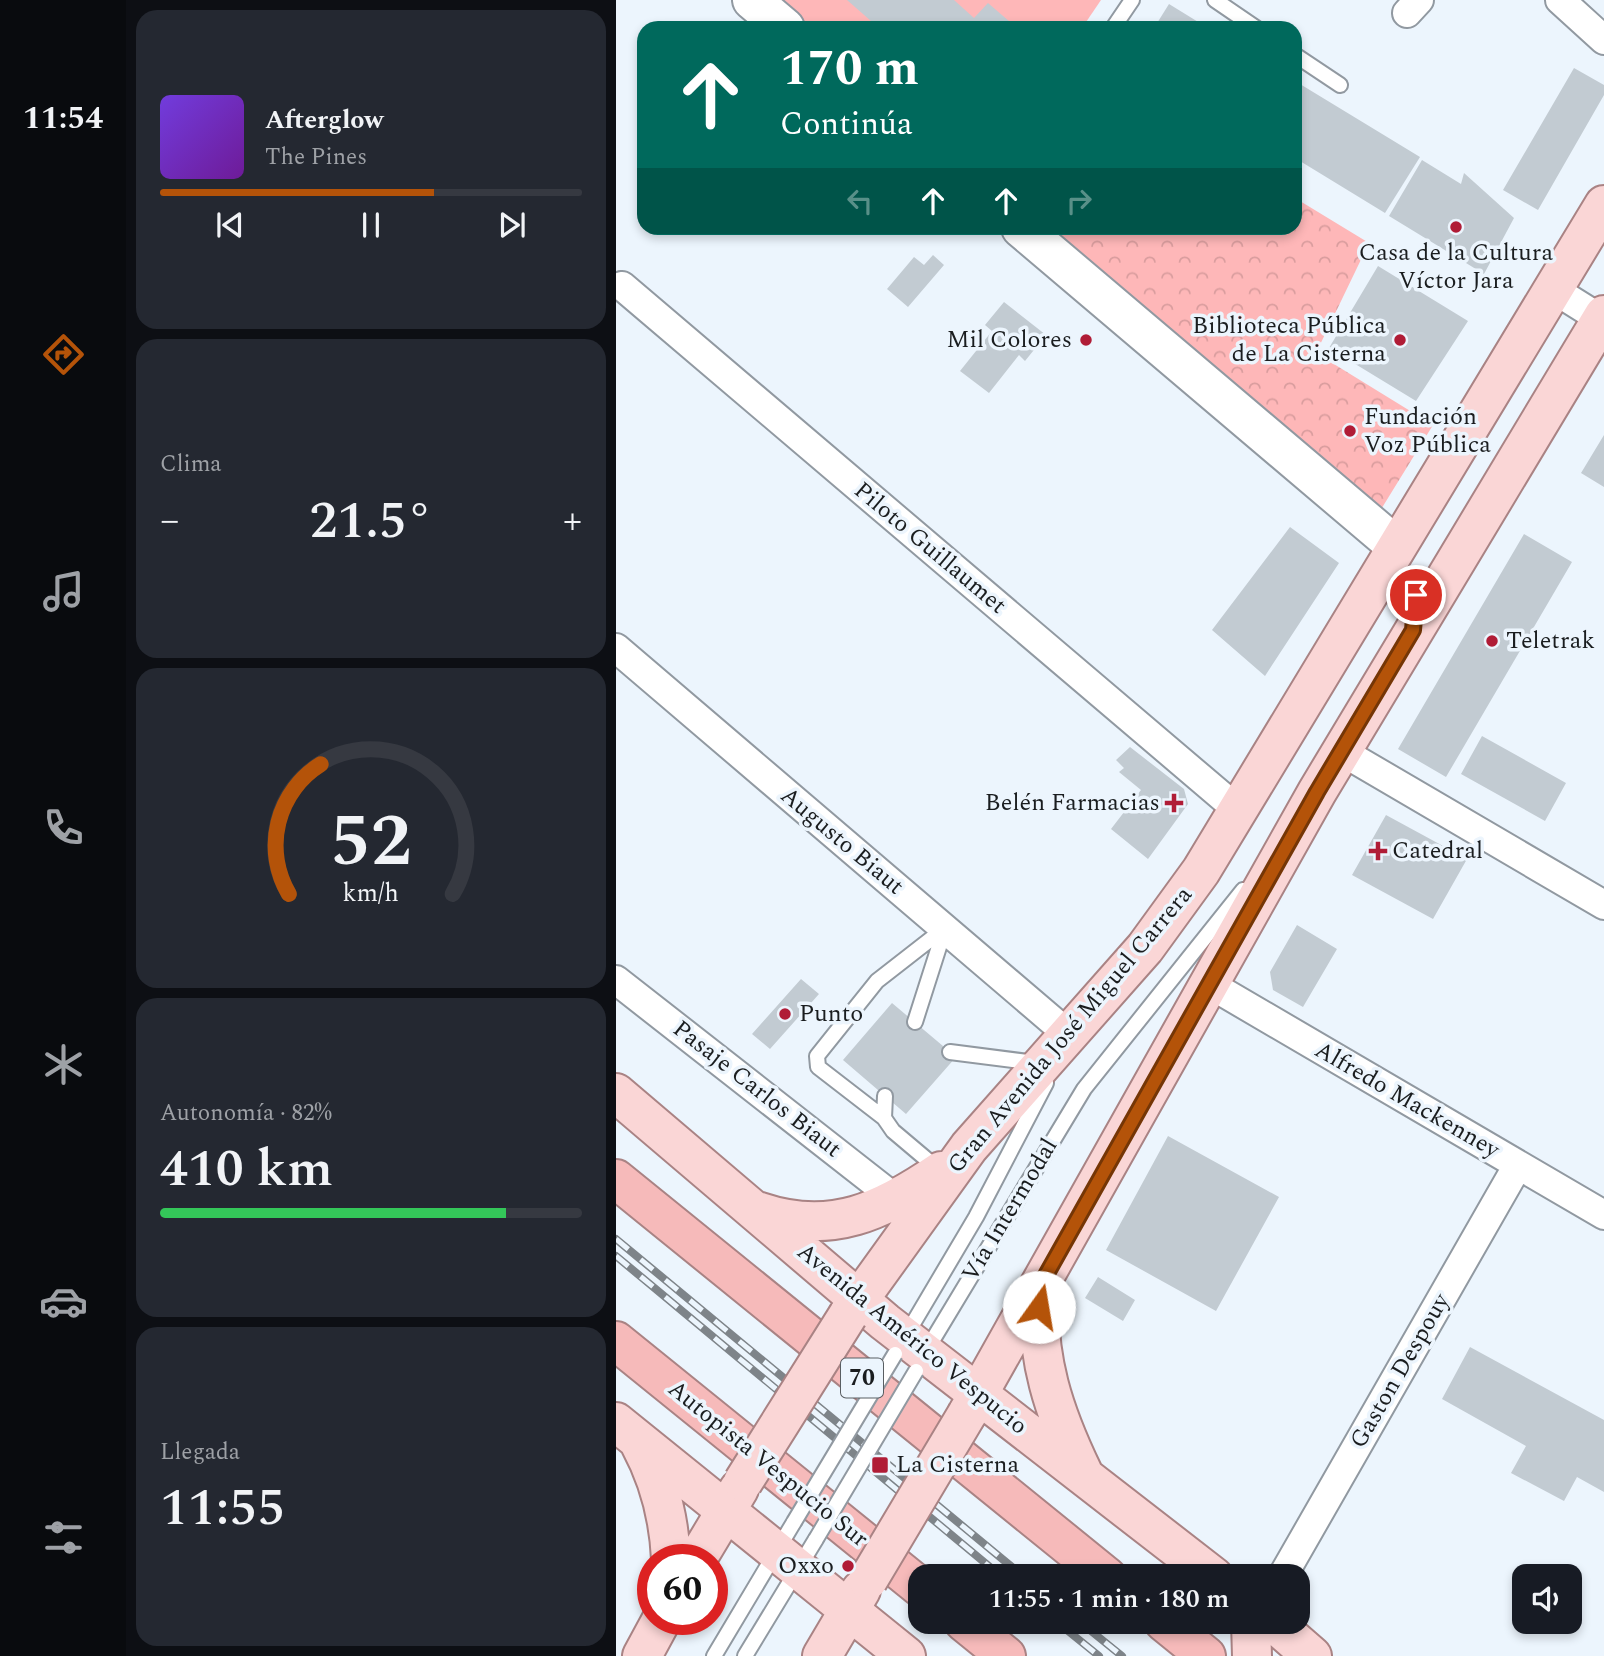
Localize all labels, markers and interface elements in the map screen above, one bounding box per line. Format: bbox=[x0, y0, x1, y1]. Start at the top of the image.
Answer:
text: 170 m bbox=[780, 32, 919, 107]
icon: ahead bbox=[665, 49, 756, 140]
text: 11:54 bbox=[23, 94, 103, 143]
text: Afterglow bbox=[265, 100, 384, 140]
text: Continúa bbox=[780, 100, 913, 149]
text: The Pines bbox=[265, 140, 367, 175]
icon: left bbox=[841, 182, 879, 220]
icon: ahead bbox=[914, 182, 952, 220]
icon: ahead bbox=[987, 182, 1025, 220]
icon: right bbox=[1060, 182, 1098, 220]
icon: previous bbox=[211, 206, 249, 244]
icon: pause bbox=[352, 206, 390, 244]
icon: next bbox=[493, 206, 531, 244]
marker: Casa de la Cultura Víctor Jara bbox=[1448, 219, 1464, 235]
place label: Casa de la Cultura Víctor Jara bbox=[1359, 235, 1554, 299]
place label: Biblioteca Pública de La Cisterna bbox=[1192, 308, 1386, 372]
place label: Mil Colores bbox=[947, 322, 1072, 358]
icon: directions bbox=[39, 330, 88, 379]
marker: Mil Colores bbox=[1078, 332, 1094, 348]
marker: Biblioteca Pública de La Cisterna bbox=[1392, 332, 1408, 348]
place label: Fundación Voz Pública bbox=[1364, 399, 1491, 463]
marker: Fundación Voz Pública bbox=[1342, 423, 1358, 439]
text: Clima bbox=[160, 447, 222, 482]
street label: Piloto Guillaumet bbox=[846, 473, 1014, 623]
text: 21.5° bbox=[309, 482, 433, 561]
text: − bbox=[160, 492, 179, 550]
text: + bbox=[563, 492, 582, 550]
pin bbox=[1386, 565, 1446, 625]
icon: music bbox=[39, 567, 88, 616]
icon: arrive bbox=[1397, 576, 1435, 614]
place label: Teletrak bbox=[1506, 623, 1595, 659]
marker: Teletrak bbox=[1484, 633, 1500, 649]
street label: Augusto Biaut bbox=[772, 778, 912, 904]
place label: Belén Farmacias bbox=[985, 785, 1160, 821]
text: 52 bbox=[330, 787, 412, 898]
marker: Belén Farmacias bbox=[1166, 795, 1182, 811]
icon: phone bbox=[39, 803, 88, 852]
place label: Catedral bbox=[1392, 833, 1483, 869]
marker: Catedral bbox=[1370, 843, 1386, 859]
text: km/h bbox=[343, 875, 399, 913]
street label: Gran Avenida José Miguel Carrera bbox=[939, 878, 1201, 1182]
place label: Punto bbox=[799, 996, 863, 1032]
marker: Punto bbox=[777, 1006, 793, 1022]
street label: Pasaje Carlos Biaut bbox=[665, 1011, 849, 1167]
street label: Alfredo Mackenney bbox=[1308, 1032, 1508, 1168]
icon: climate bbox=[39, 1040, 88, 1089]
text: Autonomía · 82% bbox=[160, 1096, 332, 1131]
text: 410 km bbox=[160, 1130, 333, 1209]
street label: Vía Intermodal bbox=[953, 1131, 1067, 1289]
street label: Avenida Américo Vespucio bbox=[789, 1234, 1035, 1444]
position arrow bbox=[1002, 1270, 1076, 1344]
icon: car bbox=[39, 1277, 88, 1326]
street label: Gaston Despouy bbox=[1341, 1285, 1460, 1455]
road number: 70 bbox=[841, 1358, 883, 1398]
street label: Autopista Vespucio Sur bbox=[660, 1372, 876, 1556]
text: Llegada bbox=[160, 1435, 240, 1470]
place label: La Cisterna bbox=[896, 1447, 1019, 1483]
marker: La Cisterna bbox=[870, 1455, 890, 1475]
text: 11:55 bbox=[160, 1469, 285, 1548]
icon: filters bbox=[39, 1513, 88, 1562]
speed limit sign: 60 bbox=[637, 1544, 728, 1635]
place label: Oxxo bbox=[778, 1548, 834, 1584]
marker: Oxxo bbox=[840, 1558, 856, 1574]
map controls bbox=[1512, 1564, 1582, 1634]
button: sound bbox=[1512, 1564, 1582, 1634]
text: 11:55 · 1 min · 180 m bbox=[989, 1579, 1229, 1619]

